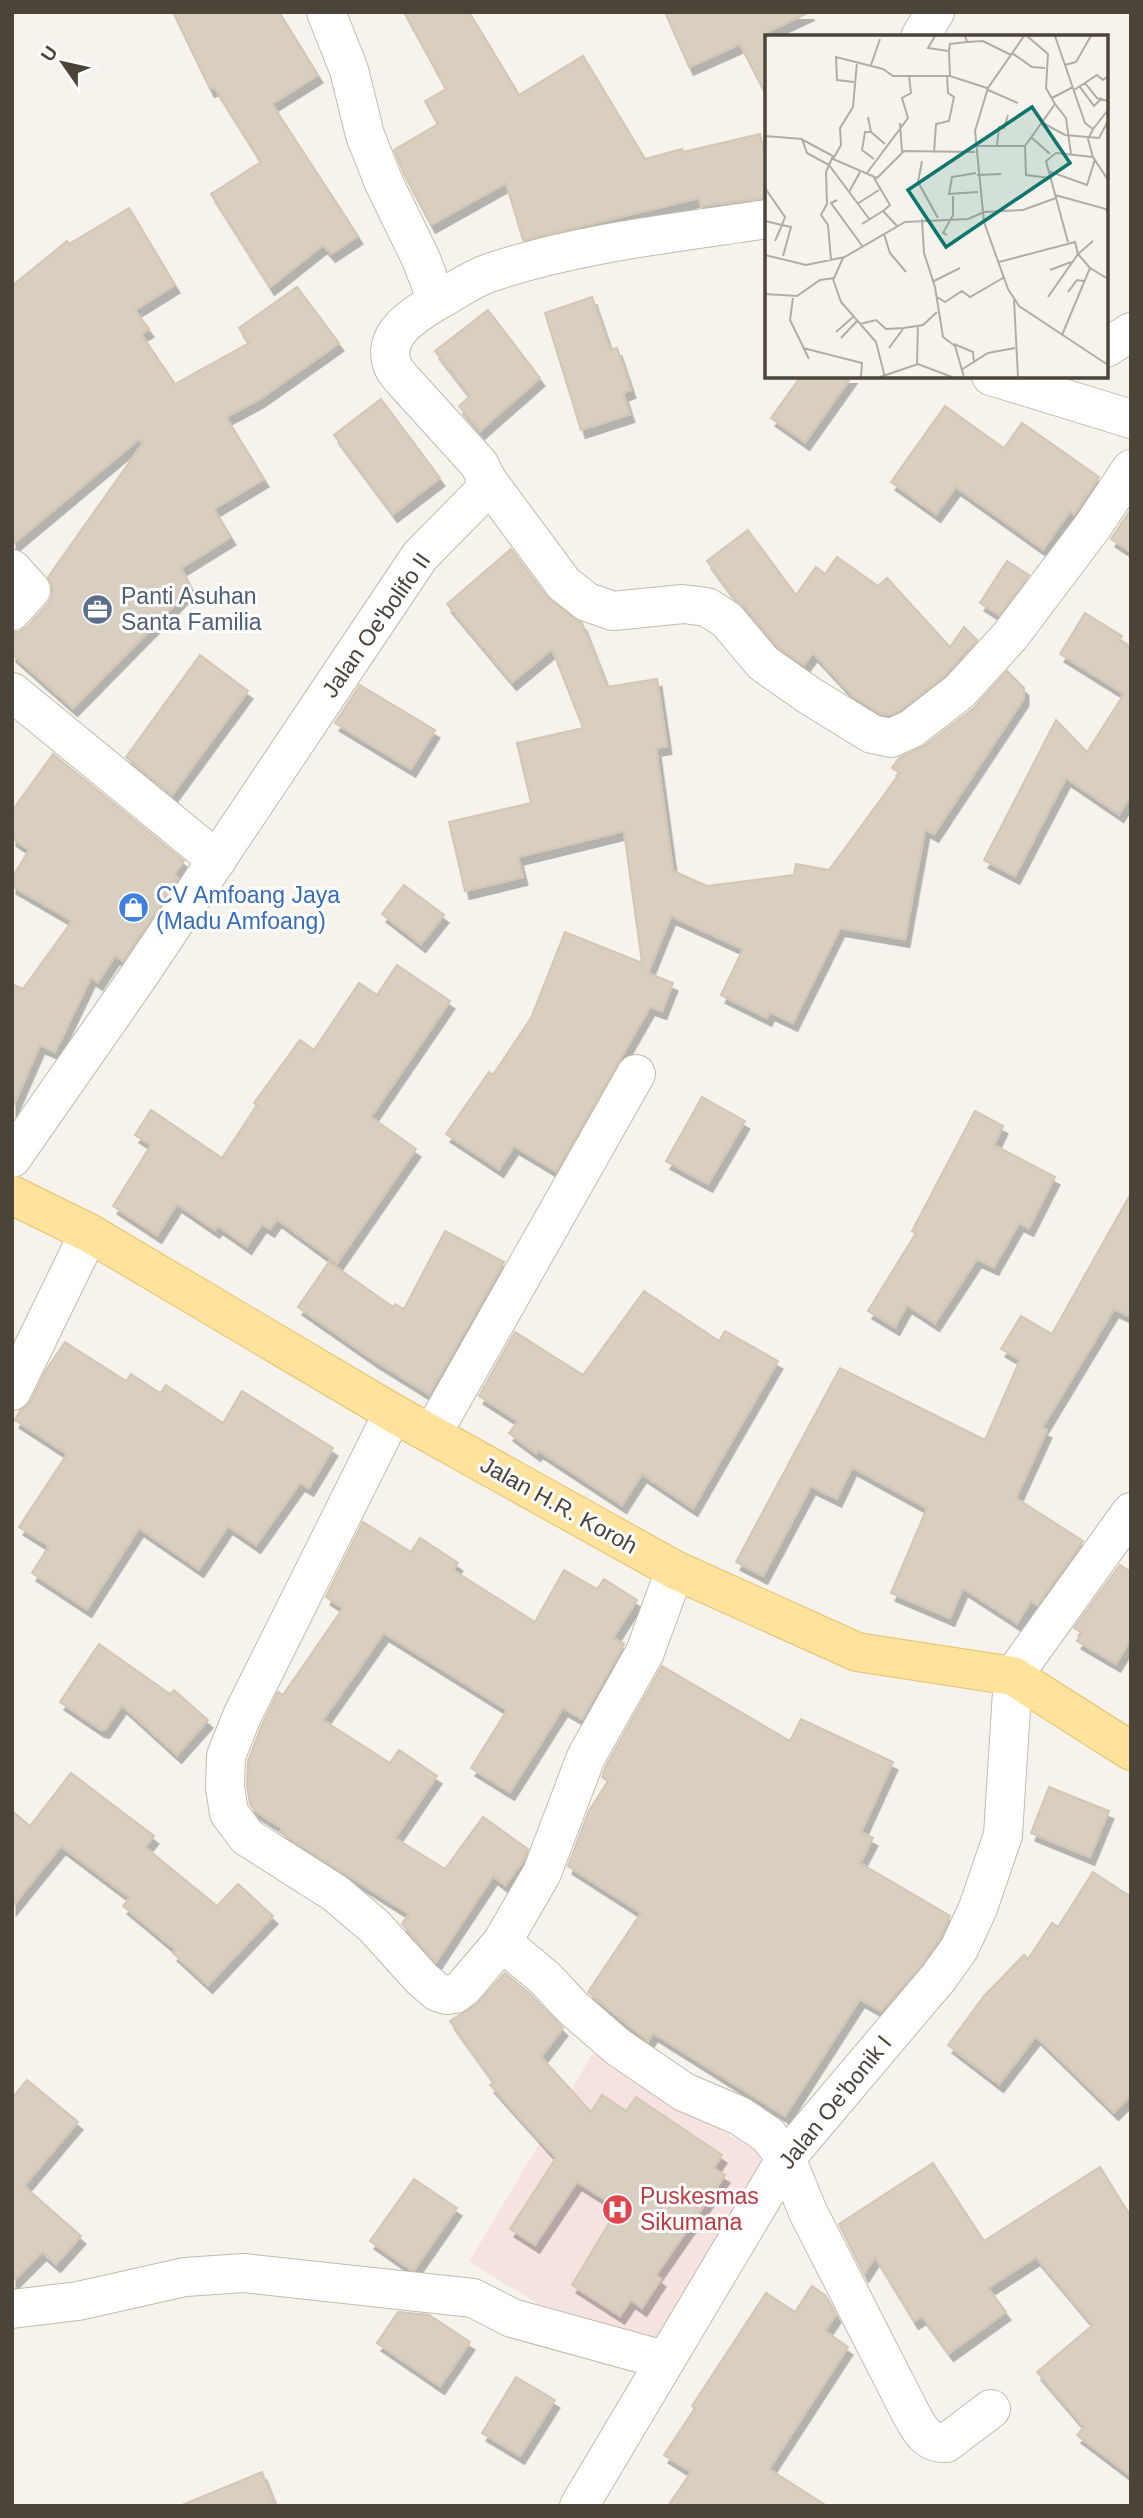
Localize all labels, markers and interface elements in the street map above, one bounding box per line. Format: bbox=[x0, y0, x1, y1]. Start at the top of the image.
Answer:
north arrow bbox=[28, 28, 98, 98]
inset map bbox=[765, 35, 1108, 378]
text: U bbox=[37, 42, 62, 65]
street label: Jalan Oe'bolifo II bbox=[316, 548, 436, 702]
place label: Panti Asuhan Santa Familia bbox=[121, 583, 262, 635]
office icon: Panti Asuhan Santa Familia bbox=[81, 592, 115, 626]
place label: CV Amfoang Jaya (Madu Amfoang) bbox=[156, 882, 340, 934]
shop icon: CV Amfoang Jaya (Madu Amfoang) bbox=[116, 891, 150, 925]
street label: Jalan H.R. Koroh bbox=[476, 1451, 642, 1559]
street label: Jalan Oe'bonik I bbox=[773, 2030, 897, 2174]
place label: Puskesmas Sikumana bbox=[640, 2183, 759, 2235]
hospital icon: Puskesmas Sikumana bbox=[600, 2192, 634, 2226]

